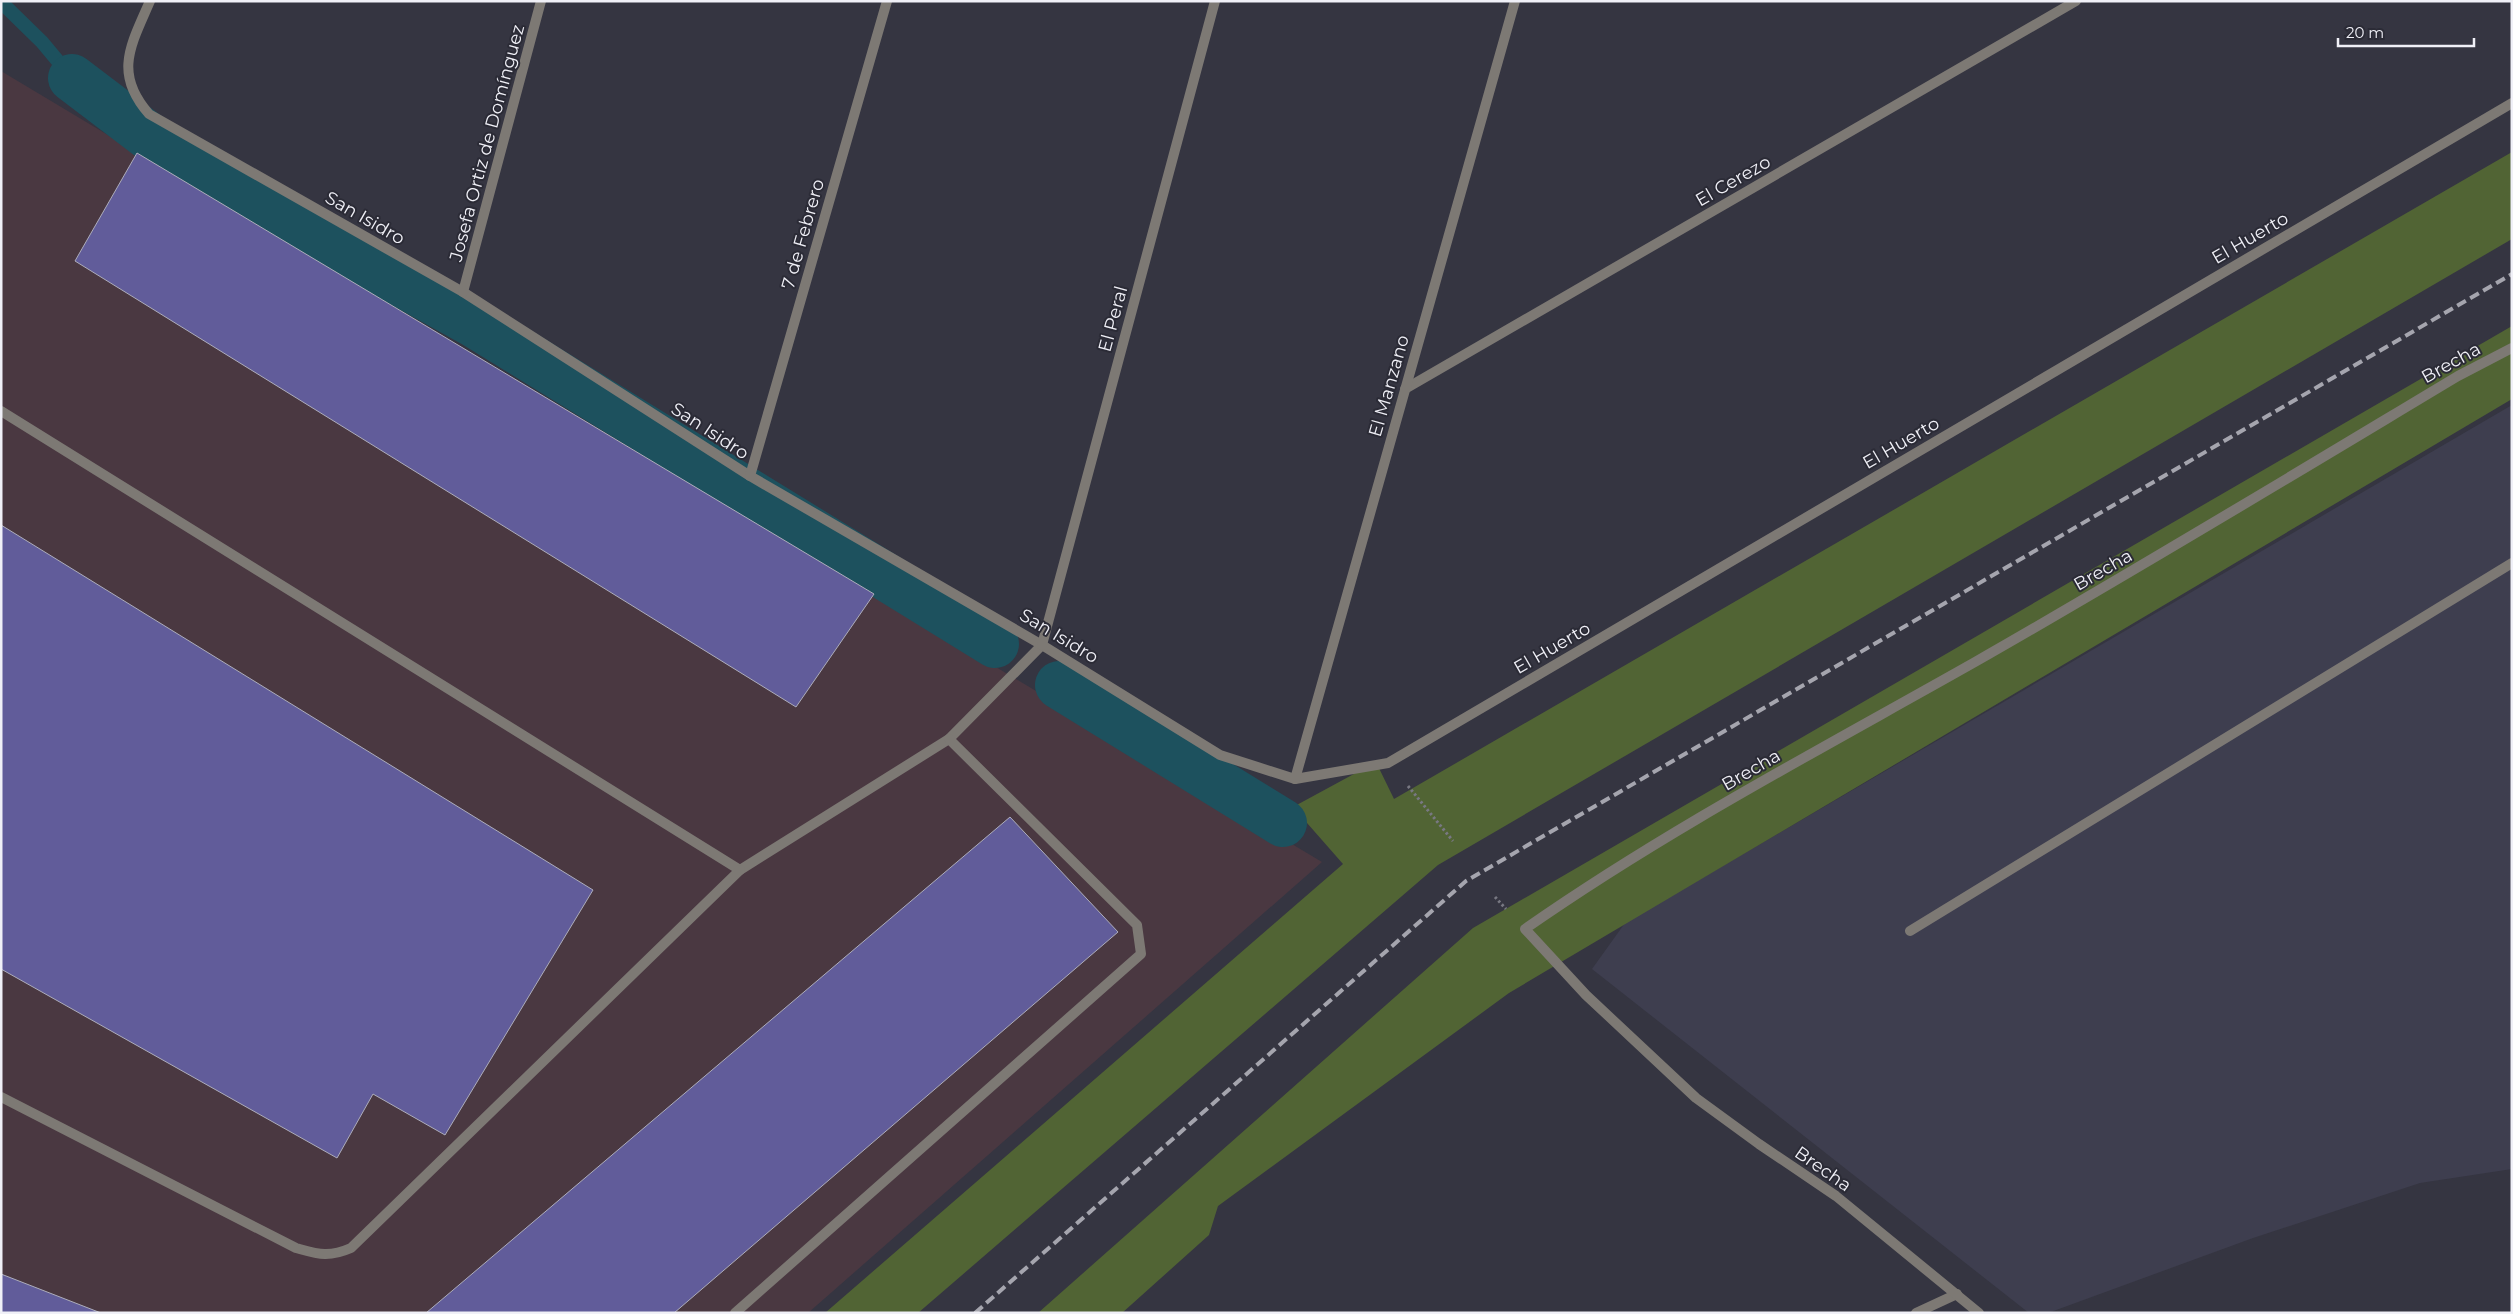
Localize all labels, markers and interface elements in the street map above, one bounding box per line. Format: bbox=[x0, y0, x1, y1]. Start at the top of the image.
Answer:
scale bar bbox=[2338, 15, 2474, 47]
street label: Josefa Ortiz de Domínguez bbox=[444, 22, 529, 265]
text: 20 m bbox=[2346, 23, 2384, 42]
street label: El Cerezo bbox=[1692, 151, 1774, 211]
street label: 7 de Febrero bbox=[777, 176, 829, 292]
street label: San Isidro bbox=[321, 186, 409, 250]
street label: El Huerto bbox=[2208, 207, 2292, 269]
street label: El Peral bbox=[1094, 284, 1132, 354]
street label: El Manzano bbox=[1364, 333, 1414, 439]
street label: Brecha bbox=[2418, 338, 2484, 388]
street label: San Isidro bbox=[667, 398, 753, 464]
street label: El Huerto bbox=[1859, 412, 1943, 474]
street label: Brecha bbox=[2070, 544, 2136, 596]
street label: San Isidro bbox=[1016, 604, 1102, 668]
street label: El Huerto bbox=[1510, 617, 1594, 679]
street label: Brecha bbox=[1718, 744, 1784, 796]
street label: Brecha bbox=[1790, 1142, 1856, 1196]

